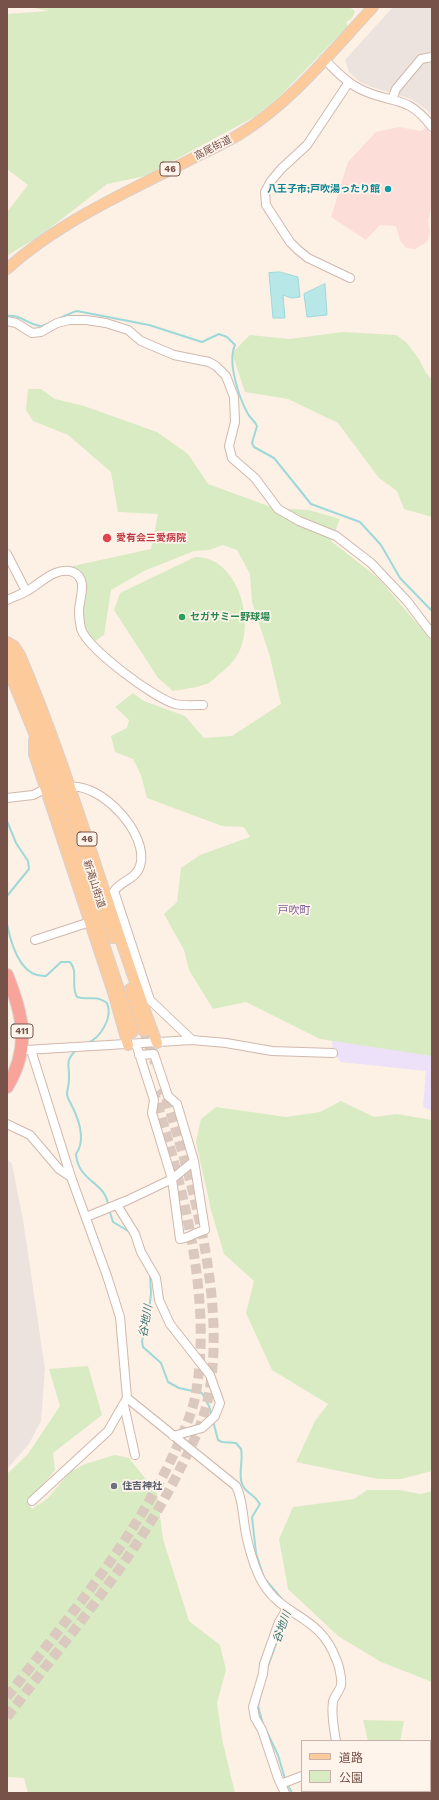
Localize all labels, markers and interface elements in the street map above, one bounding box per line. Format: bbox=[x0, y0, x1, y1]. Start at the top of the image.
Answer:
street label: 高尾街道 bbox=[192, 134, 234, 162]
road number: 46 bbox=[160, 162, 180, 176]
place label: 八王子市;戸吹湯ったり館 bbox=[267, 183, 380, 195]
marker: 八王子市;戸吹湯ったり館 bbox=[383, 184, 393, 194]
marker: 愛有会三愛病院 bbox=[101, 532, 113, 544]
place label: 愛有会三愛病院 bbox=[116, 532, 186, 544]
place label: セガサミー野球場 bbox=[190, 611, 270, 623]
marker: セガサミー野球場 bbox=[177, 612, 187, 622]
road number: 46 bbox=[77, 832, 97, 846]
street label: 新滝山街道 bbox=[81, 858, 107, 910]
district label: 戸吹町 bbox=[278, 904, 310, 918]
road number: 411 bbox=[11, 1024, 33, 1038]
water label: 谷地川 bbox=[137, 1304, 155, 1338]
place label: 住吉神社 bbox=[122, 1480, 162, 1492]
marker: 住吉神社 bbox=[109, 1481, 119, 1491]
water label: 谷地川 bbox=[270, 1609, 294, 1645]
legend bbox=[301, 1740, 431, 1792]
text: 道路 bbox=[339, 1751, 363, 1765]
text: 公園 bbox=[339, 1771, 363, 1785]

